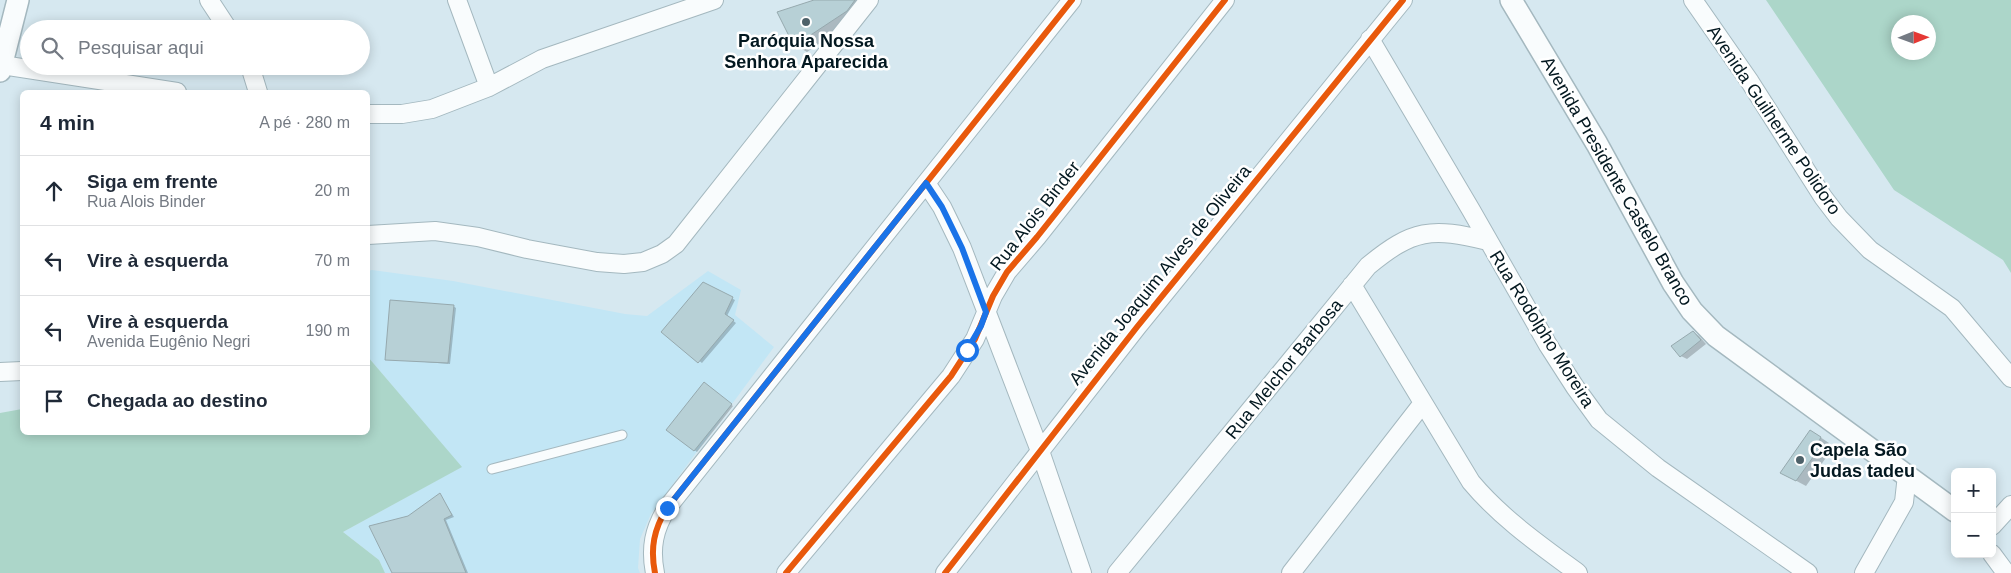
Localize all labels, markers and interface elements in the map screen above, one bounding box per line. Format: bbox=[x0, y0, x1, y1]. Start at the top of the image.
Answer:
north arrow bbox=[1891, 15, 1936, 60]
marker: Paróquia Nossa Senhora Aparecida bbox=[800, 16, 812, 28]
search box bbox=[20, 20, 370, 75]
street label: Avenida Guilherme Polidoro bbox=[1703, 22, 1845, 218]
place label: Paróquia Nossa Senhora Aparecida bbox=[724, 31, 889, 72]
icon: search bbox=[38, 34, 66, 62]
text: Pesquisar aqui bbox=[78, 37, 204, 58]
street label: Avenida Presidente Castelo Branco bbox=[1537, 53, 1697, 309]
text: 4 min bbox=[40, 111, 95, 134]
text: A pé · 280 m bbox=[259, 114, 350, 131]
street label: Rua Alois Binder bbox=[986, 157, 1084, 275]
street label: Avenida Joaquim Alves de Oliveira bbox=[1065, 160, 1255, 389]
text: Siga em frente bbox=[87, 171, 218, 192]
icon: ahead bbox=[40, 177, 68, 205]
text: 20 m bbox=[314, 182, 350, 199]
text: Rua Alois Binder bbox=[87, 193, 205, 210]
icon: left bbox=[40, 247, 68, 275]
street label: Rua Rodolpho Moreira bbox=[1486, 247, 1599, 412]
text: Vire à esquerda bbox=[87, 250, 228, 271]
text: 70 m bbox=[314, 252, 350, 269]
street label: Rua Melchor Barbosa bbox=[1221, 294, 1347, 443]
text: Vire à esquerda bbox=[87, 311, 228, 332]
icon: left bbox=[40, 317, 68, 345]
text: 190 m bbox=[306, 322, 350, 339]
text: Avenida Eugênio Negri bbox=[87, 333, 250, 350]
route start bbox=[956, 339, 979, 362]
icon: arrive bbox=[40, 387, 68, 415]
text: Chegada ao destino bbox=[87, 390, 268, 411]
place label: Capela São Judas tadeu bbox=[1810, 440, 1915, 481]
marker: Capela São Judas tadeu bbox=[1794, 454, 1806, 466]
map controls bbox=[1951, 468, 1996, 558]
button: + bbox=[1951, 468, 1996, 513]
route end bbox=[656, 497, 679, 520]
button: − bbox=[1951, 513, 1996, 558]

